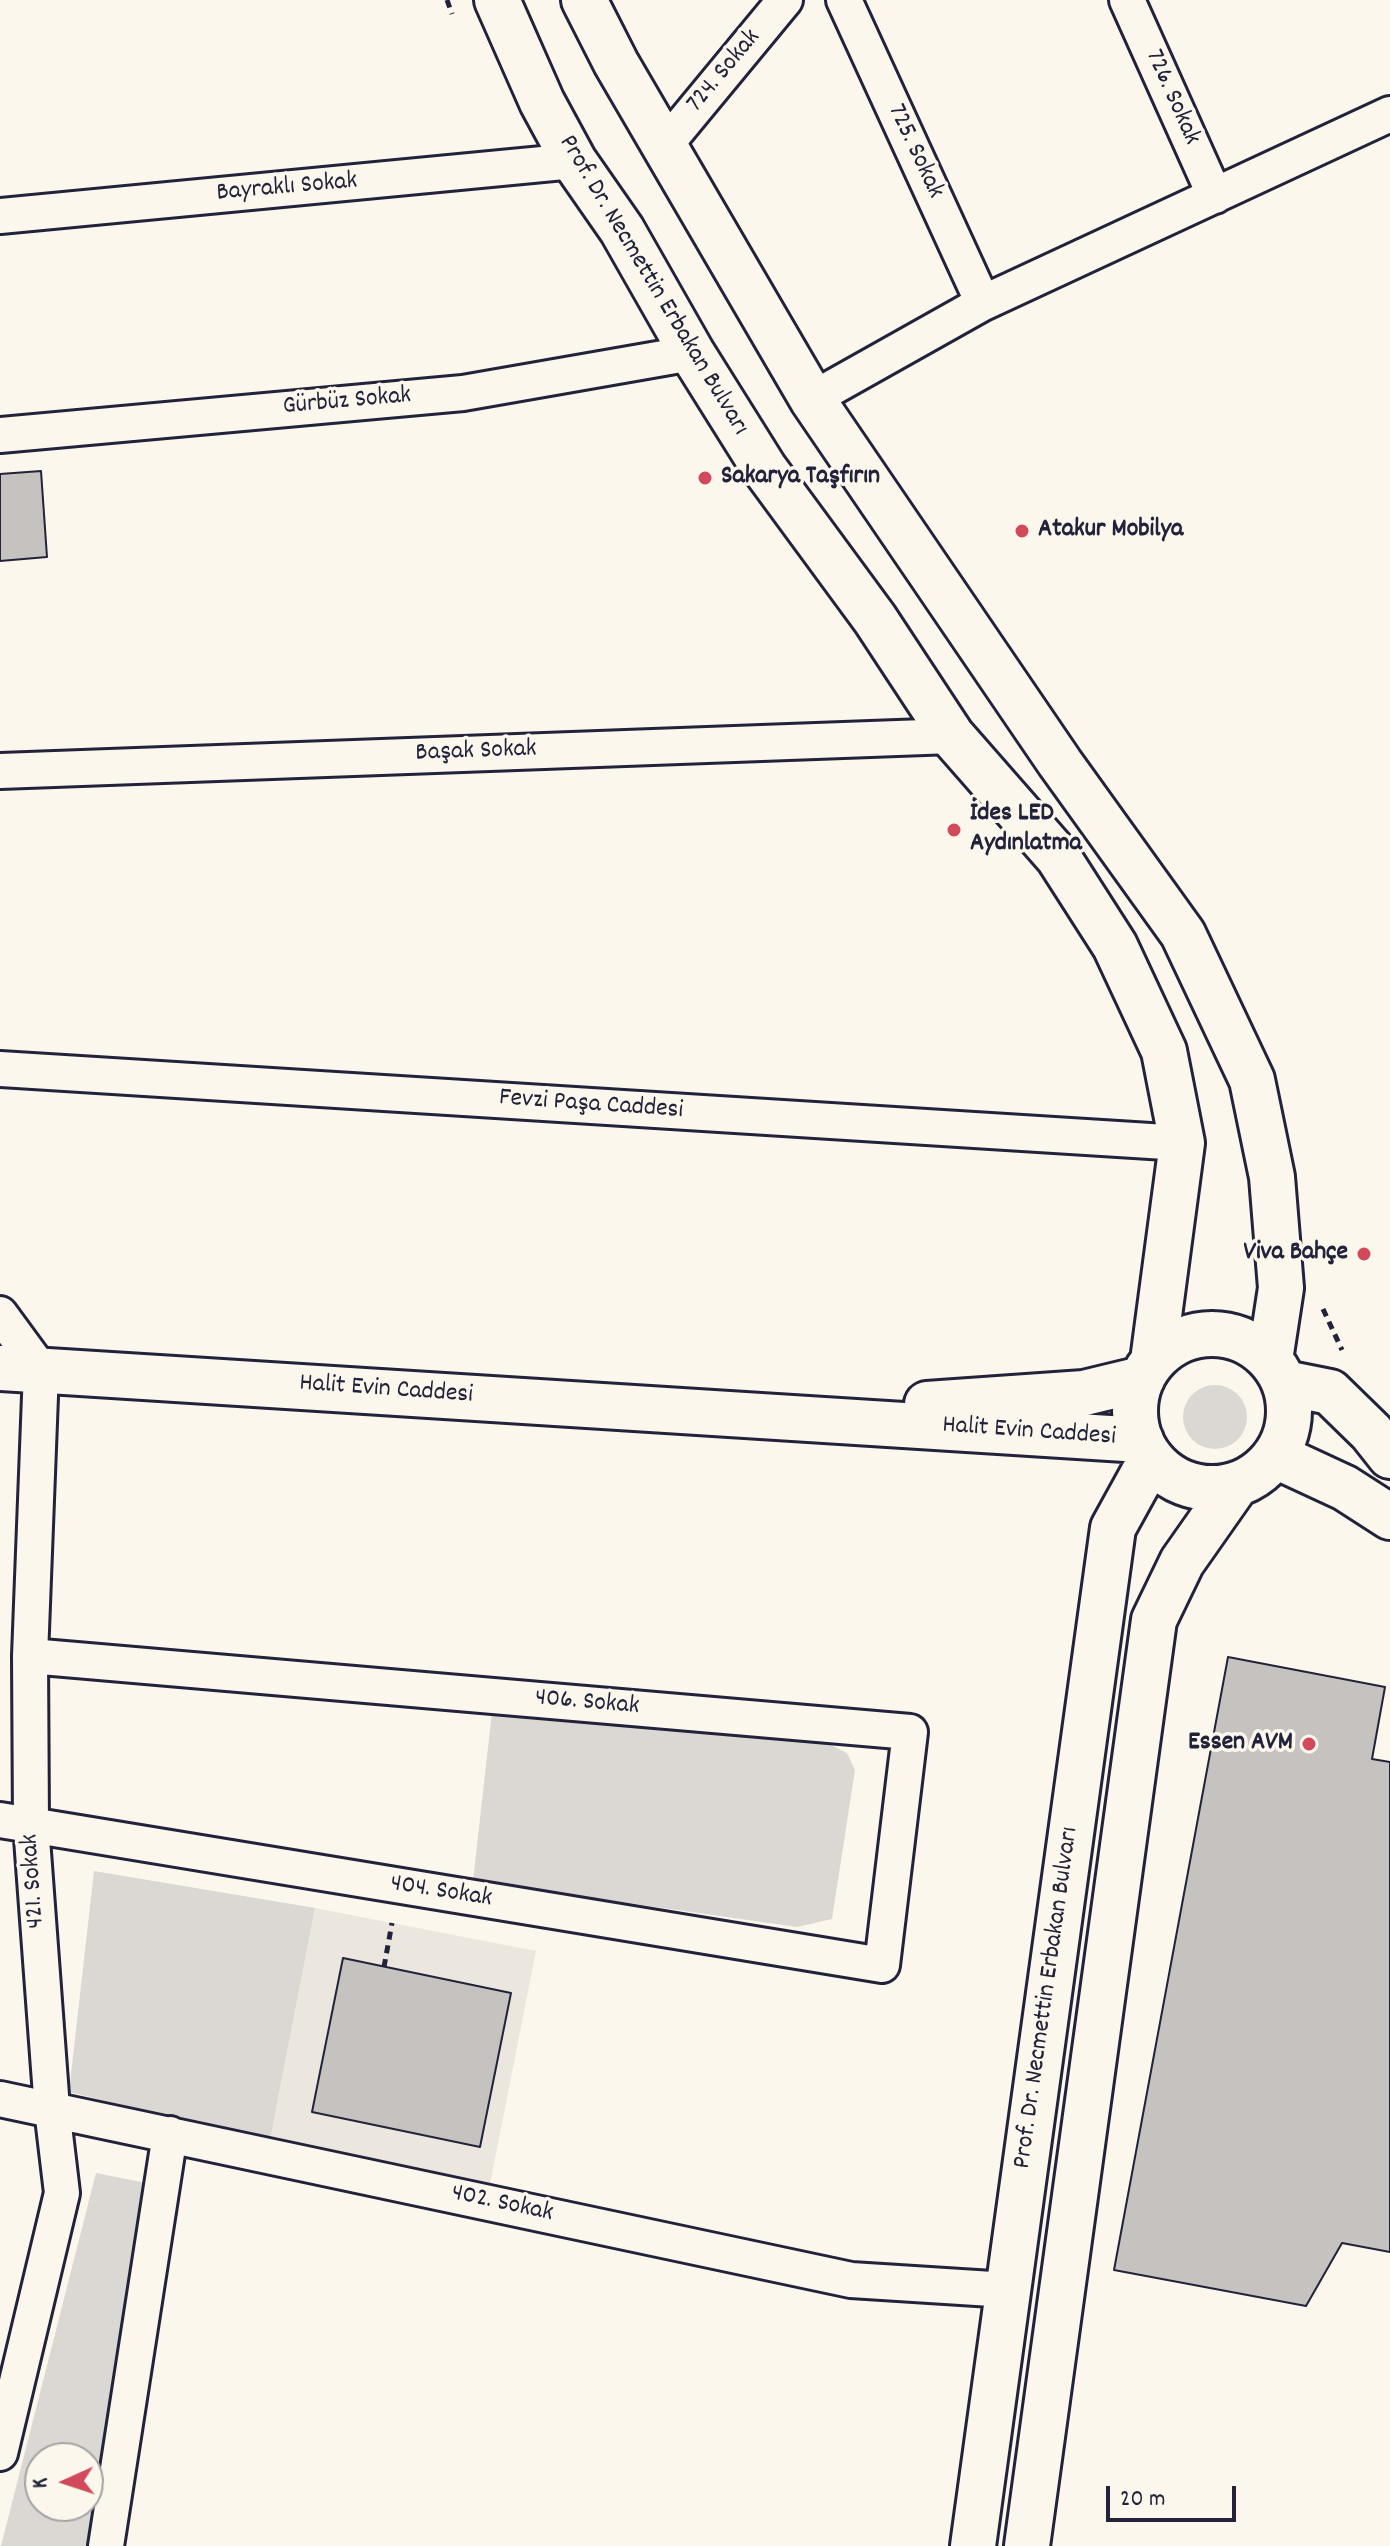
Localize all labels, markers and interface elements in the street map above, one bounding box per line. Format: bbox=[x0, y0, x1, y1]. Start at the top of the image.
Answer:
street label: 724. Sokak bbox=[681, 24, 769, 120]
street label: 726. Sokak bbox=[1136, 46, 1206, 150]
street label: 725. Sokak bbox=[879, 100, 949, 204]
street label: Prof. Dr. Necmettin Erbakan Bulvarı bbox=[550, 130, 754, 442]
street label: Bayraklı Sokak bbox=[215, 167, 359, 211]
street label: Gürbüz Sokak bbox=[281, 382, 413, 424]
place label: Sakarya Taşfırın bbox=[721, 462, 880, 494]
marker: Sakarya Taşfırın bbox=[696, 469, 714, 487]
place label: Atakur Mobilya bbox=[1038, 515, 1183, 547]
marker: Atakur Mobilya bbox=[1013, 522, 1031, 540]
street label: Başak Sokak bbox=[415, 735, 537, 771]
place label: İdes LED Aydınlatma bbox=[970, 799, 1082, 860]
marker: İdes LED Aydınlatma bbox=[945, 821, 963, 839]
street label: Fevzi Paşa Caddesi bbox=[498, 1084, 684, 1128]
place label: Viva Bahçe bbox=[1243, 1238, 1348, 1270]
marker: Viva Bahçe bbox=[1355, 1245, 1373, 1263]
street label: Halit Evin Caddesi bbox=[298, 1369, 474, 1413]
street label: Halit Evin Caddesi bbox=[941, 1411, 1117, 1455]
street label: 406. Sokak bbox=[534, 1684, 640, 1724]
place label: Essen AVM bbox=[1188, 1728, 1293, 1760]
marker: Essen AVM bbox=[1300, 1735, 1318, 1753]
street label: Prof. Dr. Necmettin Erbakan Bulvarı bbox=[1009, 1825, 1087, 2171]
street label: 421. Sokak bbox=[16, 1833, 54, 1929]
street label: 404. Sokak bbox=[388, 1870, 494, 1916]
street label: 402. Sokak bbox=[448, 2179, 556, 2231]
north arrow bbox=[24, 2442, 104, 2522]
scale bar bbox=[1110, 2470, 1240, 2520]
text: K bbox=[26, 2477, 57, 2489]
text: 20 m bbox=[1120, 2483, 1166, 2517]

